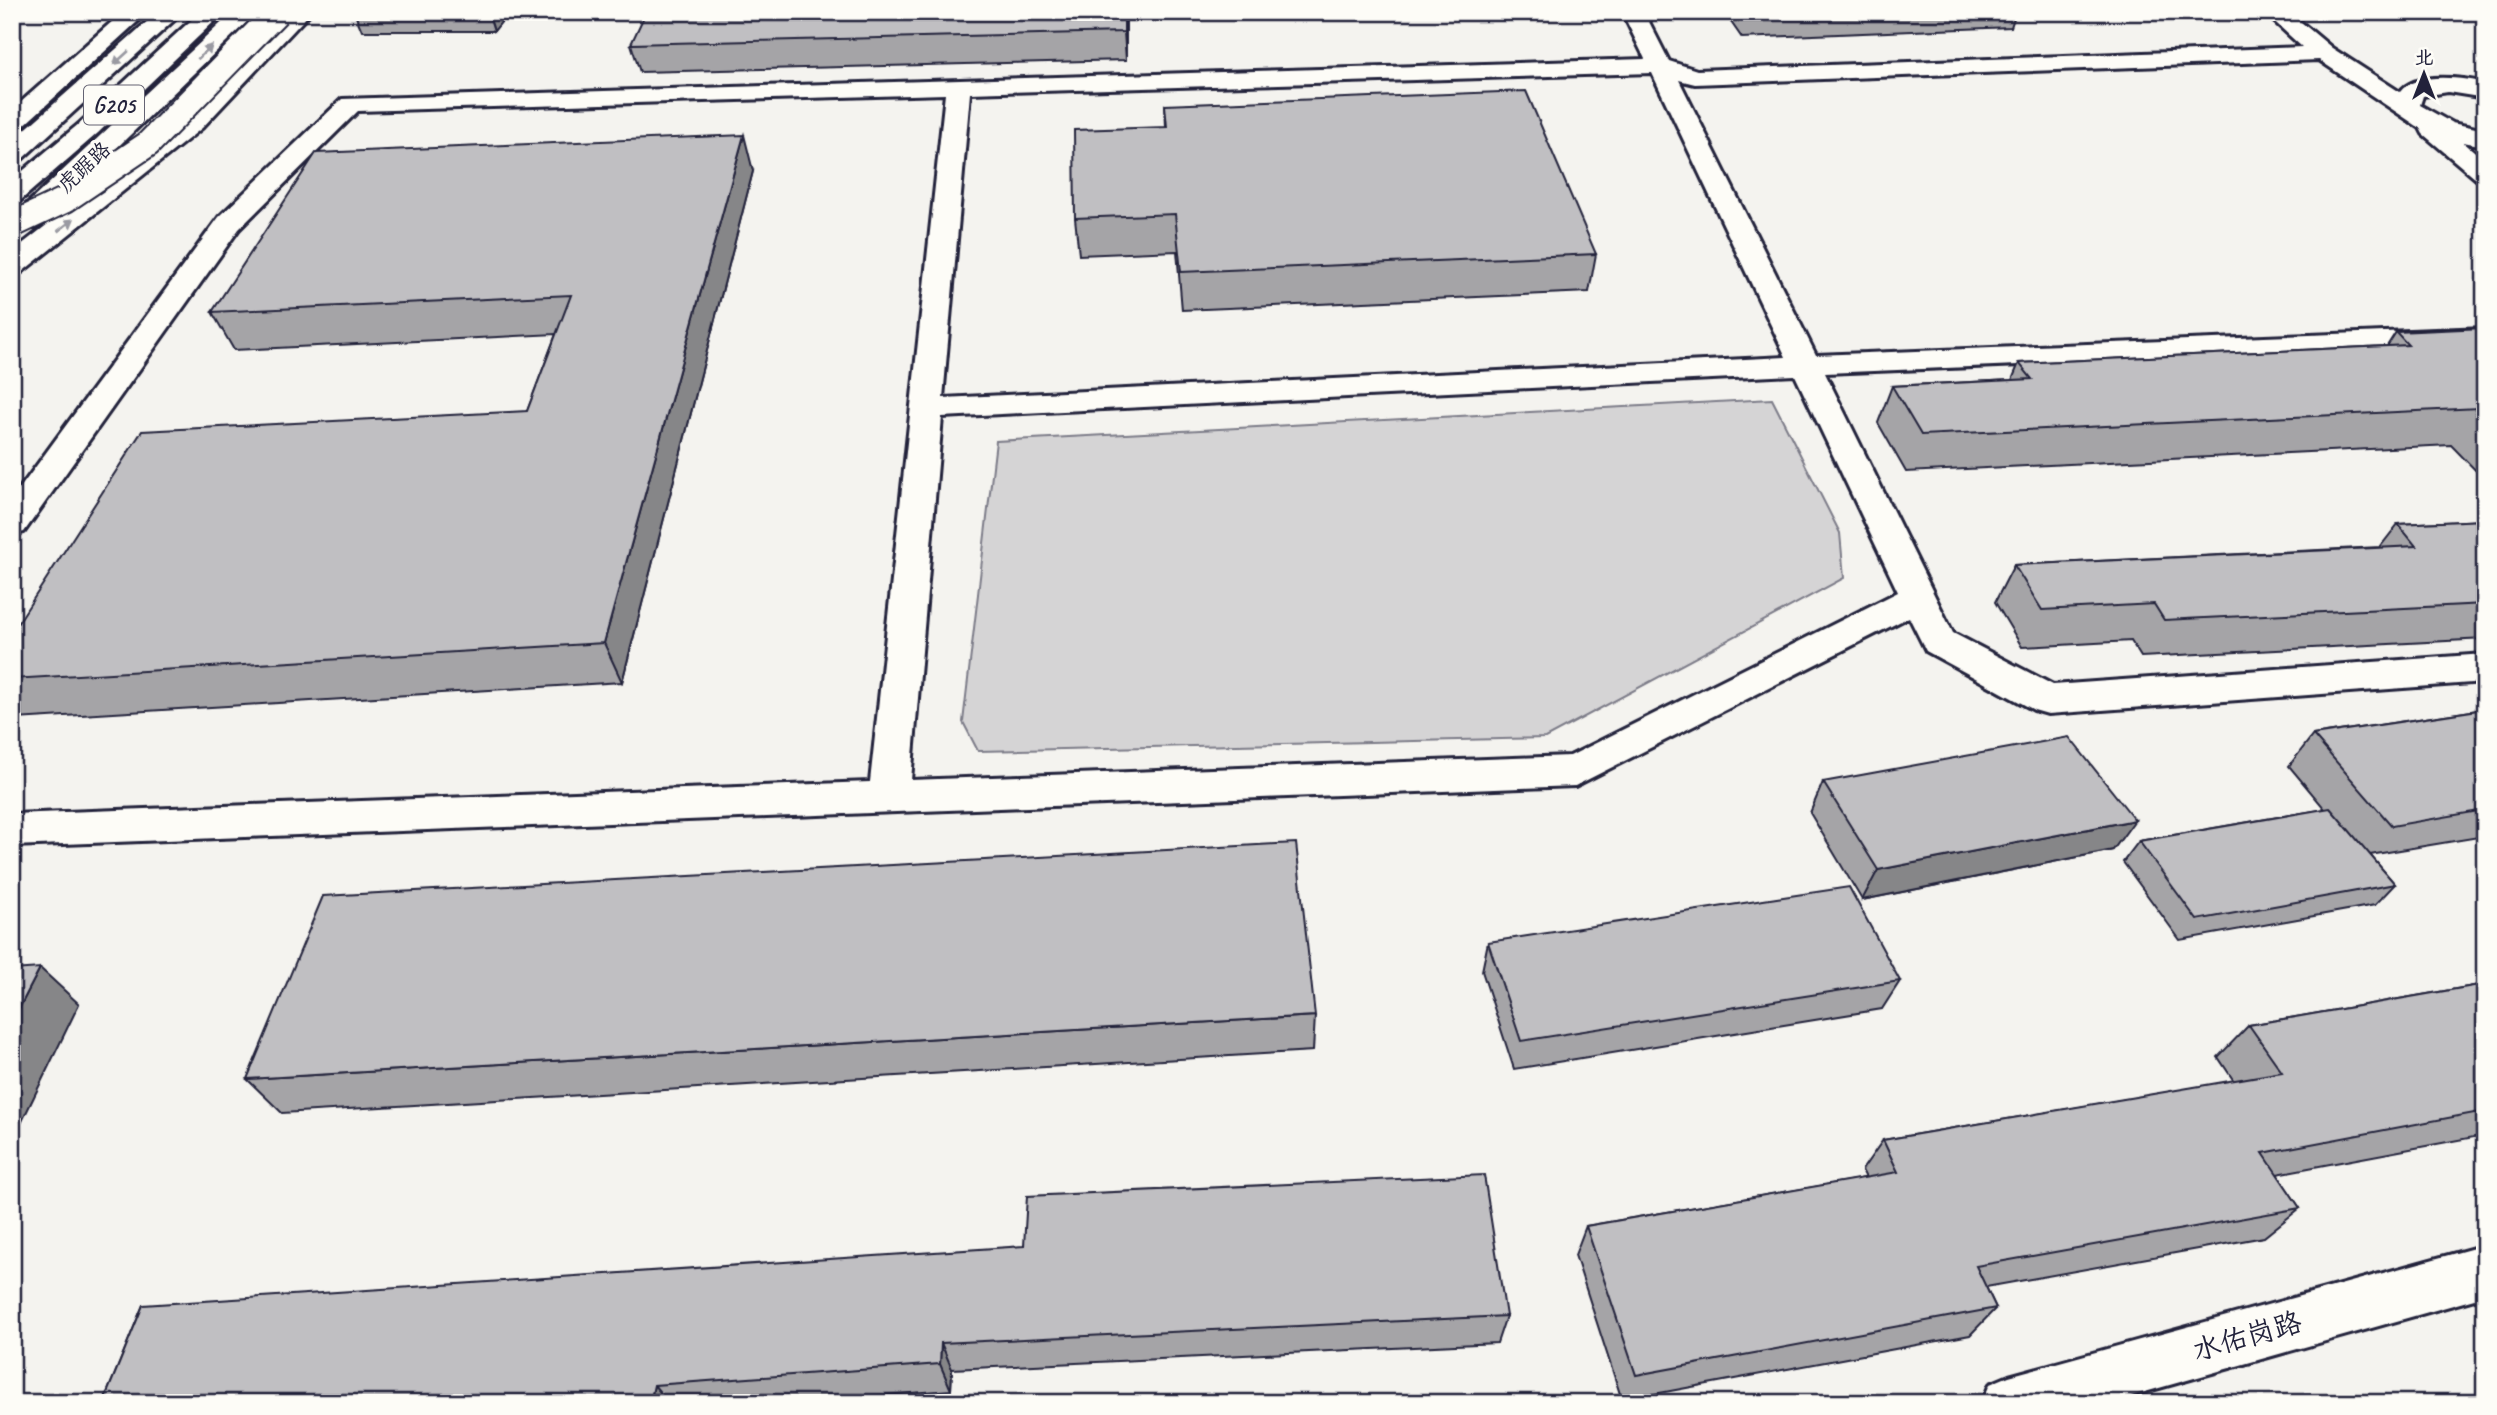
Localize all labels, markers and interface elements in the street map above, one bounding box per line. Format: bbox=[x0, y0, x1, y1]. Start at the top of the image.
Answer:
north arrow bbox=[2388, 38, 2458, 108]
one-way arrow bbox=[196, 44, 213, 60]
text: 北 bbox=[2414, 46, 2434, 70]
one-way arrow bbox=[113, 50, 130, 65]
road number: G205 bbox=[84, 86, 144, 124]
street label: 虎踞路 bbox=[52, 136, 116, 198]
one-way arrow bbox=[57, 217, 75, 232]
street label: 水佑岗路 bbox=[2188, 1304, 2306, 1368]

